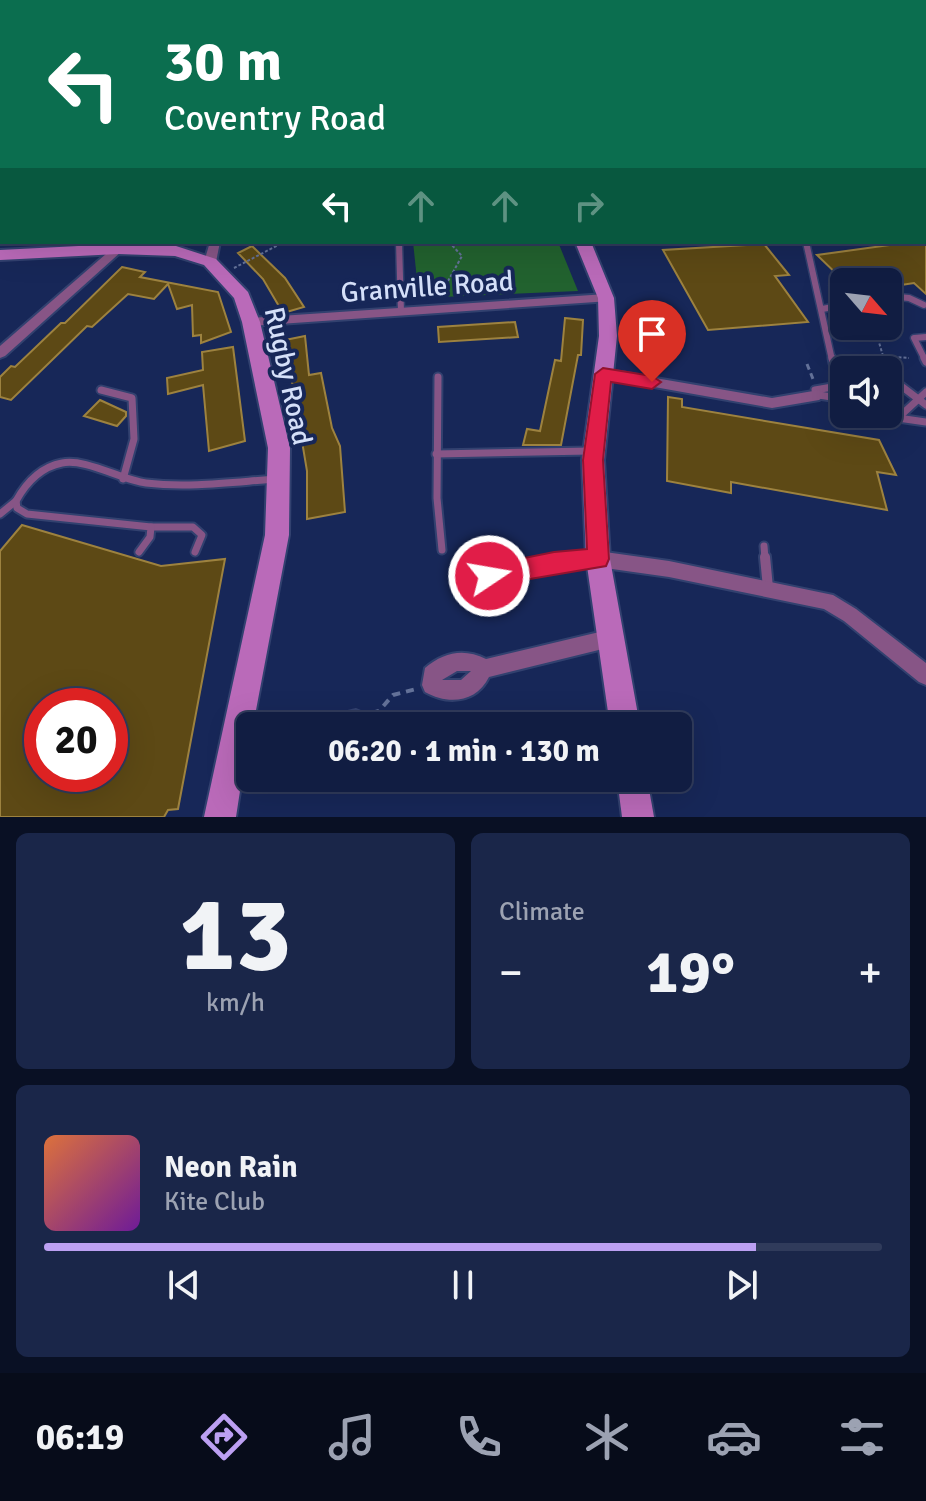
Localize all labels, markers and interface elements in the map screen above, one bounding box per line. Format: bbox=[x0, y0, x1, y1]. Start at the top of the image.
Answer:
text: 30 m bbox=[164, 27, 282, 96]
icon: left bbox=[32, 32, 136, 136]
text: Coventry Road bbox=[164, 96, 386, 141]
icon: left bbox=[315, 184, 359, 228]
icon: ahead bbox=[399, 184, 443, 228]
icon: ahead bbox=[483, 184, 527, 228]
icon: right bbox=[567, 184, 611, 228]
street label: Granville Road bbox=[339, 264, 515, 310]
north arrow bbox=[830, 268, 902, 340]
map controls bbox=[830, 268, 902, 428]
pin bbox=[618, 300, 686, 382]
street label: Rugby Road bbox=[257, 304, 319, 448]
icon: arrive bbox=[630, 312, 674, 356]
button: sound bbox=[830, 356, 902, 428]
position arrow bbox=[447, 534, 531, 618]
speed limit sign: 20 bbox=[24, 688, 128, 792]
text: 06:20 · 1 min · 130 m bbox=[328, 733, 600, 770]
text: 13 bbox=[179, 871, 292, 999]
text: Climate bbox=[499, 896, 585, 928]
text: 19° bbox=[646, 936, 735, 1010]
text: − bbox=[499, 946, 523, 1000]
text: + bbox=[858, 946, 882, 1000]
text: km/h bbox=[206, 987, 265, 1019]
text: Neon Rain bbox=[164, 1149, 298, 1186]
text: Kite Club bbox=[164, 1186, 265, 1218]
icon: previous bbox=[162, 1263, 206, 1307]
icon: pause bbox=[441, 1263, 485, 1307]
icon: next bbox=[720, 1263, 764, 1307]
icon: directions bbox=[196, 1409, 252, 1465]
icon: music bbox=[324, 1409, 380, 1465]
icon: phone bbox=[451, 1409, 507, 1465]
icon: climate bbox=[579, 1409, 635, 1465]
icon: car bbox=[706, 1409, 762, 1465]
icon: filters bbox=[834, 1409, 890, 1465]
text: 06:19 bbox=[36, 1415, 124, 1460]

